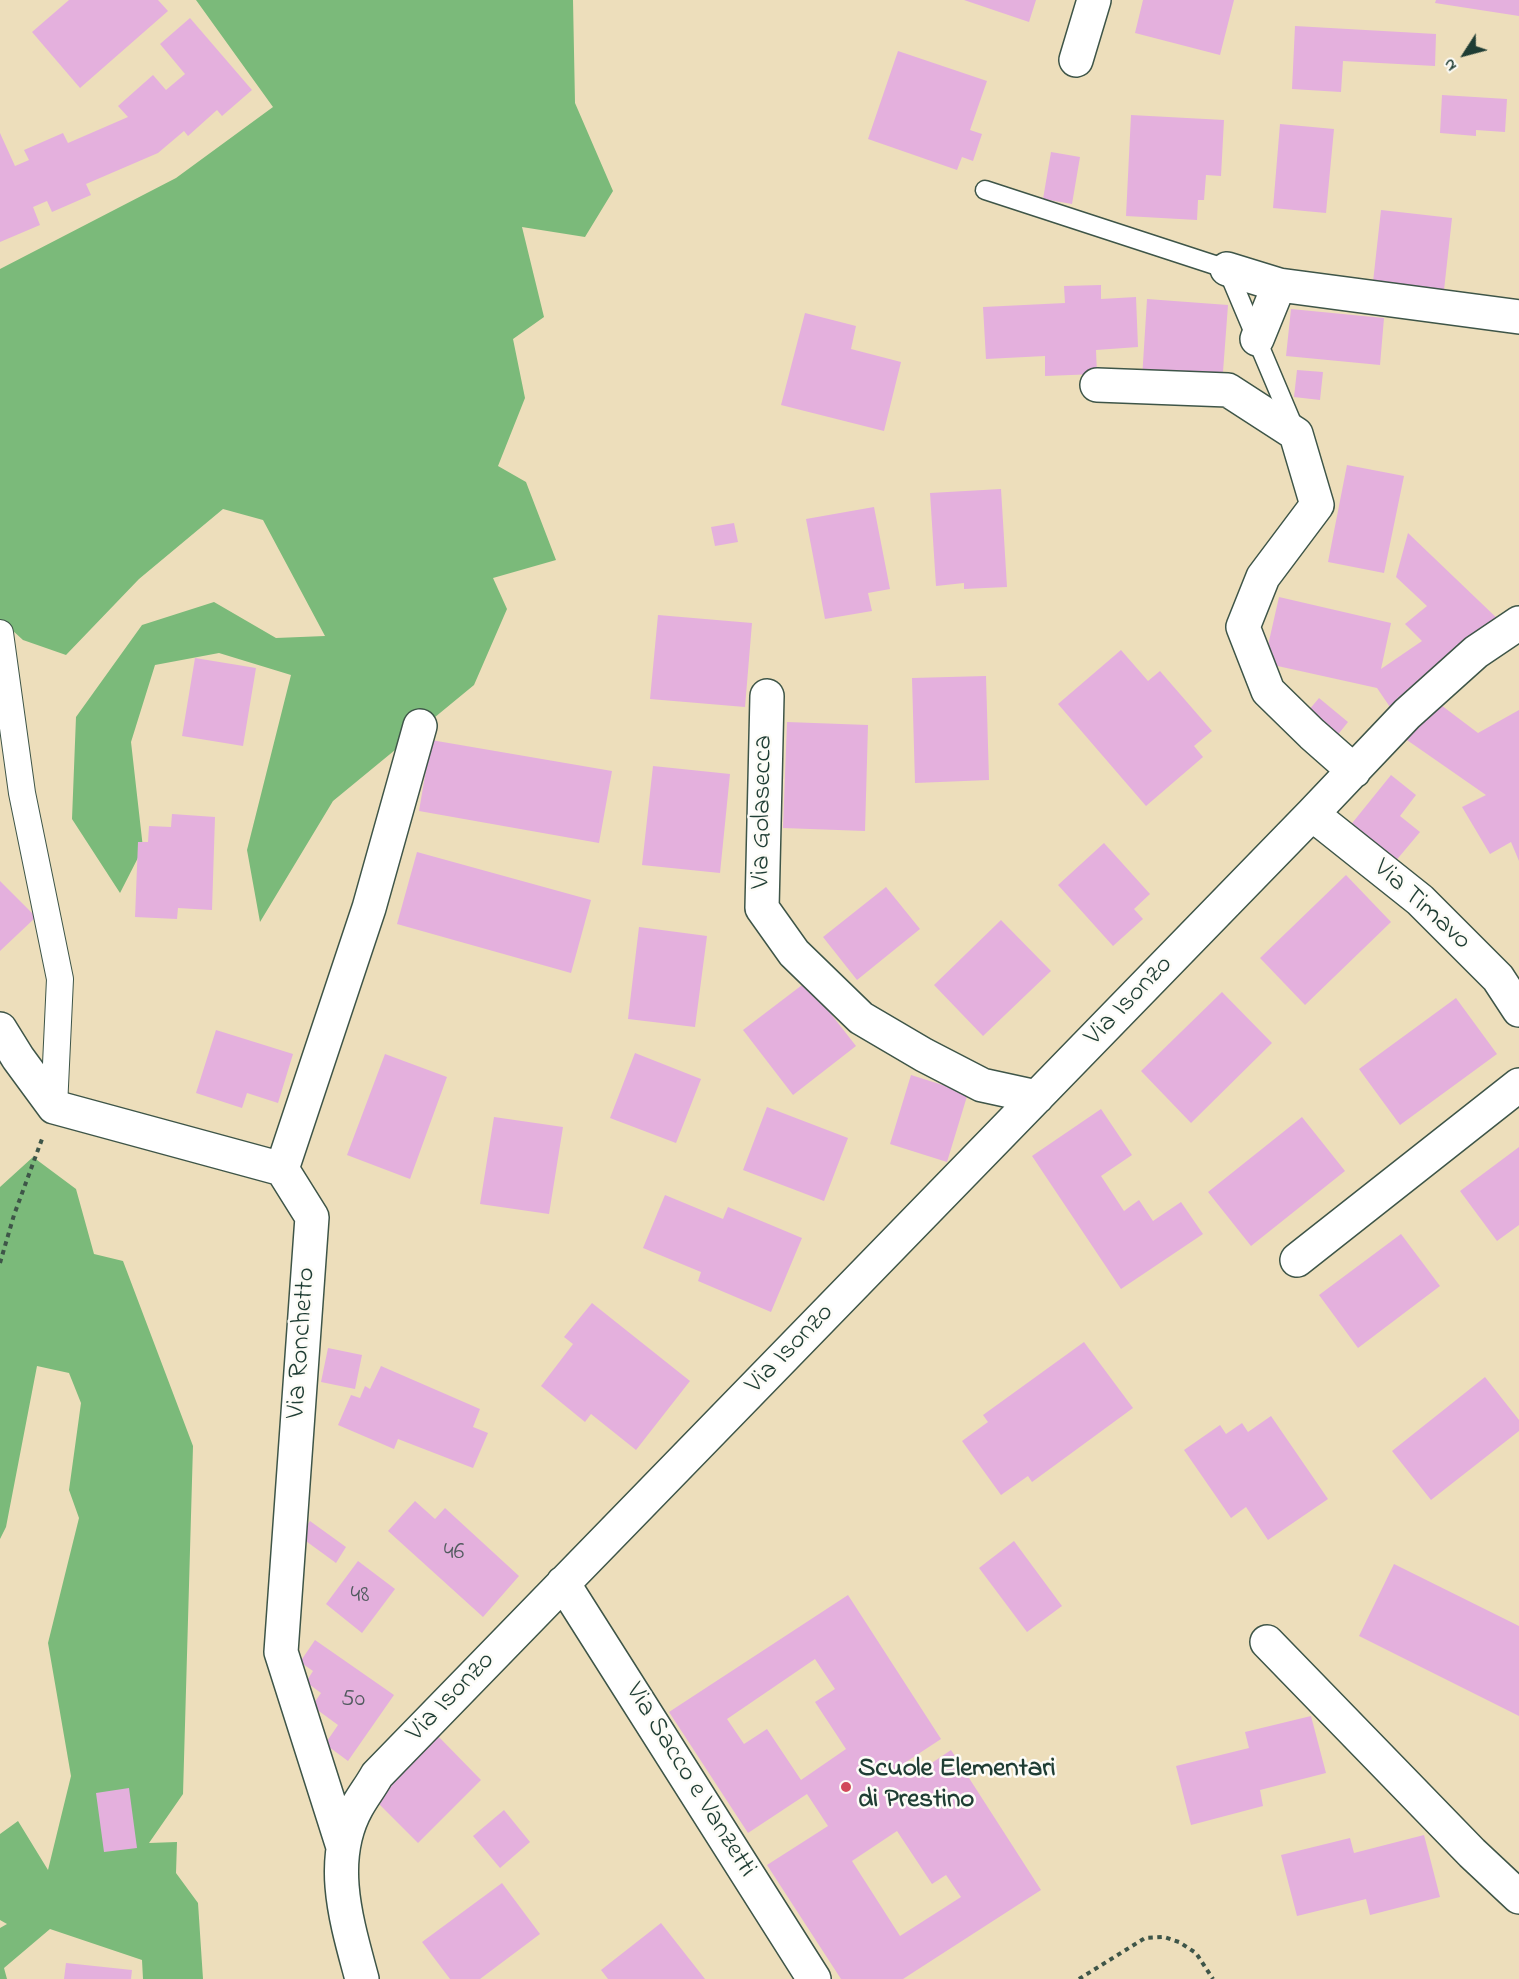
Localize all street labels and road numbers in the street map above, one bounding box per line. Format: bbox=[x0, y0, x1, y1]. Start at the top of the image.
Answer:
street label: Via Golasecca bbox=[746, 735, 782, 889]
street label: Via Timavo bbox=[1365, 854, 1477, 958]
street label: Via Isonzo bbox=[1079, 950, 1181, 1054]
street label: Via Ronchetto bbox=[282, 1266, 324, 1420]
street label: Via Isonzo bbox=[740, 1298, 842, 1402]
street label: Via Isonzo bbox=[401, 1646, 503, 1750]
street label: Via Sacco e Vanzetti bbox=[616, 1678, 762, 1884]

